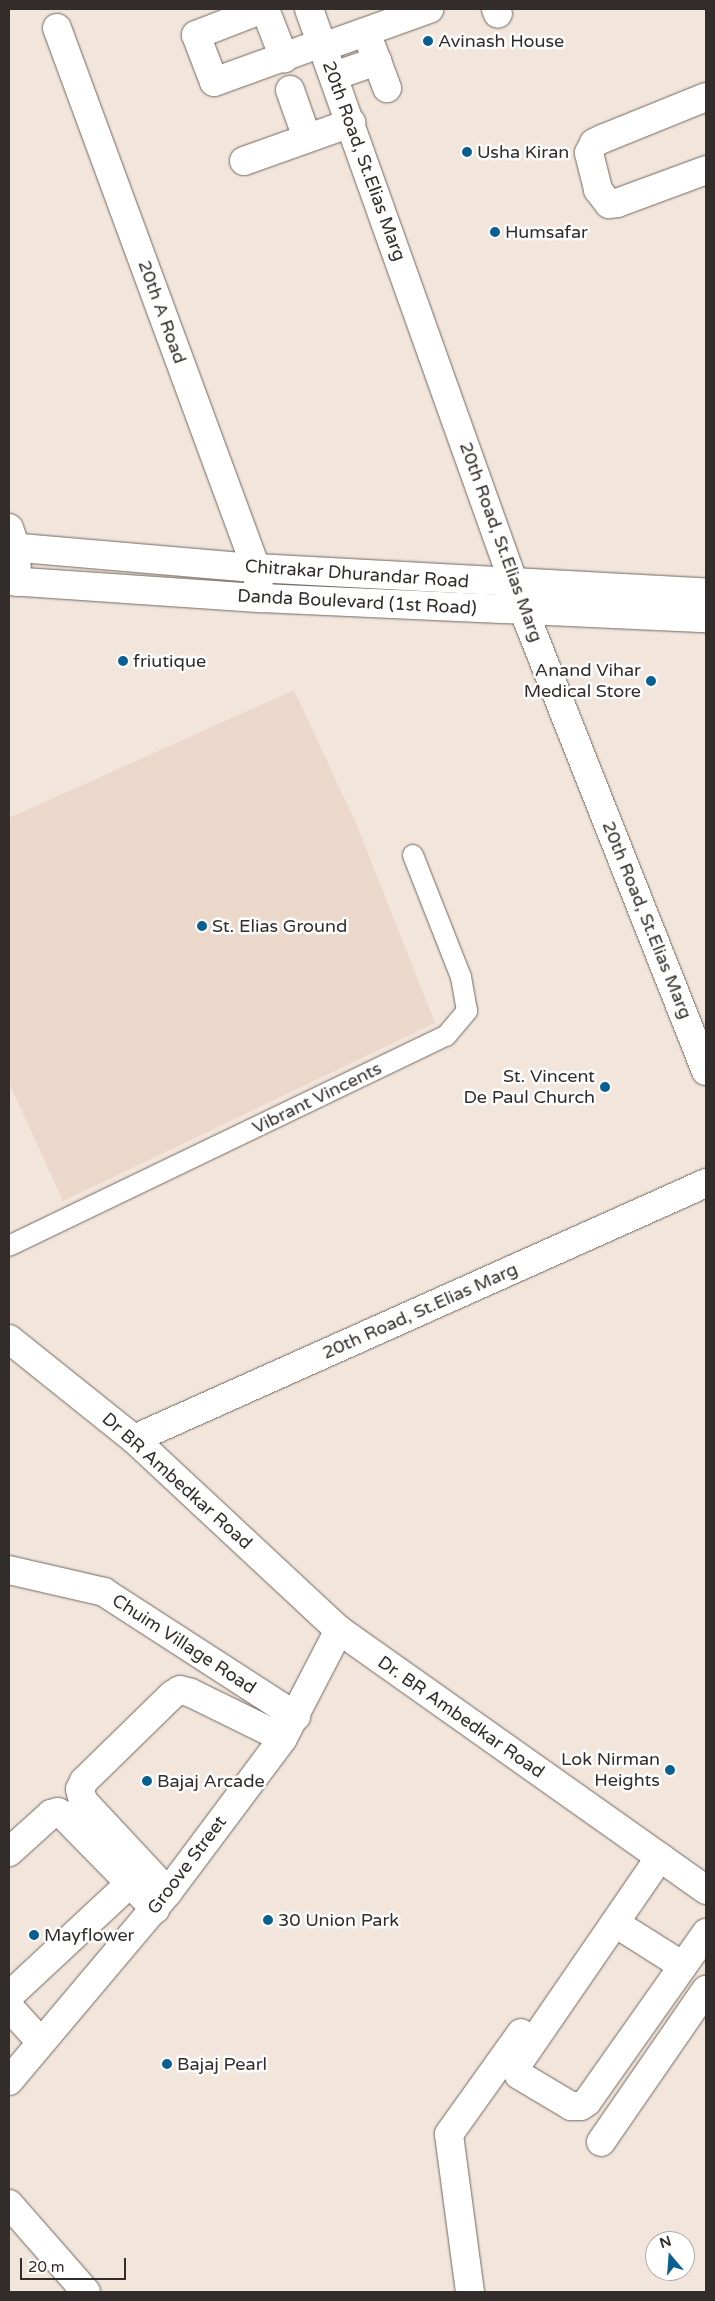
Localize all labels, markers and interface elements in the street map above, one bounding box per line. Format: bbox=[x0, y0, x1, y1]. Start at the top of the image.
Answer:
place label: Avinash House bbox=[438, 30, 564, 52]
marker: Avinash House bbox=[422, 35, 434, 47]
street label: 20th Road, St.Elias Marg bbox=[318, 58, 410, 264]
place label: Usha Kiran bbox=[477, 141, 569, 163]
marker: Usha Kiran bbox=[461, 146, 473, 158]
place label: Humsafar bbox=[505, 221, 588, 243]
marker: Humsafar bbox=[489, 226, 501, 238]
street label: 20th A Road bbox=[133, 257, 191, 367]
street label: 20th Road, St.Elias Marg bbox=[455, 439, 547, 645]
street label: Chitrakar Dhurandar Road bbox=[244, 555, 470, 593]
street label: Danda Boulevard (1st Road) bbox=[237, 585, 477, 619]
place label: friutique bbox=[133, 650, 206, 672]
marker: friutique bbox=[117, 655, 129, 667]
place label: Anand Vihar Medical Store bbox=[524, 660, 641, 702]
marker: Anand Vihar Medical Store bbox=[645, 675, 657, 687]
street label: 20th Road, St.Elias Marg bbox=[597, 818, 697, 1022]
place label: St. Elias Ground bbox=[212, 915, 347, 937]
marker: St. Elias Ground bbox=[196, 920, 208, 932]
street label: Vibrant Vincents bbox=[249, 1057, 385, 1139]
place label: St. Vincent De Paul Church bbox=[464, 1066, 595, 1108]
marker: St. Vincent De Paul Church bbox=[599, 1081, 611, 1093]
street label: 20th Road, St.Elias Marg bbox=[319, 1258, 521, 1364]
street label: Dr BR Ambedkar Road bbox=[98, 1408, 256, 1554]
street label: Chuim Village Road bbox=[108, 1589, 260, 1699]
street label: Dr. BR Ambedkar Road bbox=[374, 1651, 548, 1783]
place label: Lok Nirman Heights bbox=[561, 1749, 660, 1792]
marker: Lok Nirman Heights bbox=[664, 1764, 676, 1776]
place label: Bajaj Arcade bbox=[157, 1770, 265, 1792]
marker: Bajaj Arcade bbox=[141, 1775, 153, 1787]
street label: Groove Street bbox=[143, 1811, 231, 1919]
place label: 30 Union Park bbox=[278, 1909, 399, 1931]
marker: 30 Union Park bbox=[262, 1914, 274, 1926]
place label: Mayflower bbox=[44, 1924, 134, 1946]
marker: Mayflower bbox=[28, 1929, 40, 1941]
place label: Bajaj Pearl bbox=[177, 2053, 267, 2075]
marker: Bajaj Pearl bbox=[161, 2058, 173, 2070]
north arrow bbox=[645, 2231, 695, 2281]
text: N bbox=[658, 2232, 673, 2252]
scale bar bbox=[22, 2248, 129, 2280]
text: 20 m bbox=[28, 2258, 65, 2276]

